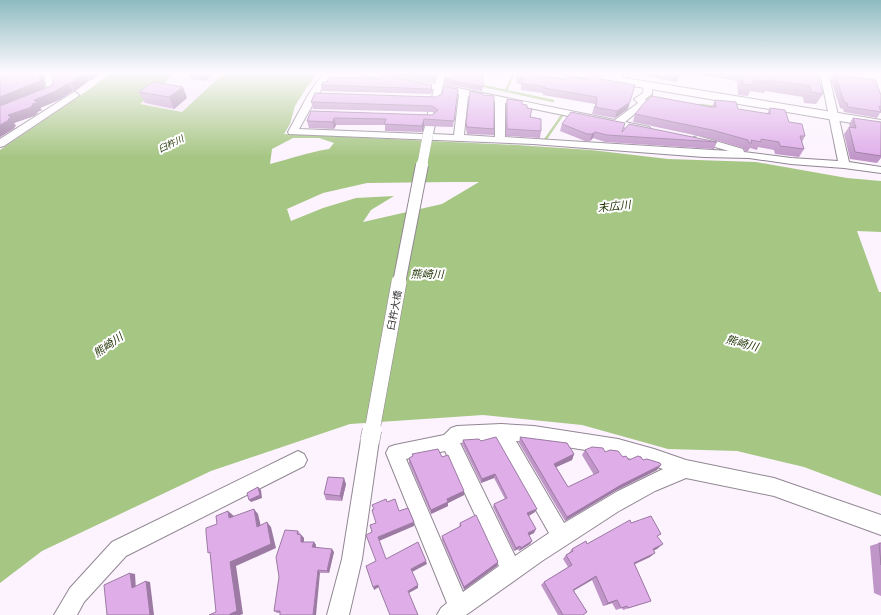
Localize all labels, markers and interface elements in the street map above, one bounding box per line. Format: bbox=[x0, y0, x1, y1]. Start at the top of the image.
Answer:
water label: 臼杵川 bbox=[157, 133, 186, 154]
water label: 末広川 bbox=[597, 198, 632, 215]
water label: 熊崎川 bbox=[410, 268, 445, 281]
street label: 臼杵大橋 bbox=[385, 289, 405, 331]
water label: 熊崎川 bbox=[91, 330, 126, 360]
water label: 熊崎川 bbox=[724, 333, 760, 354]

